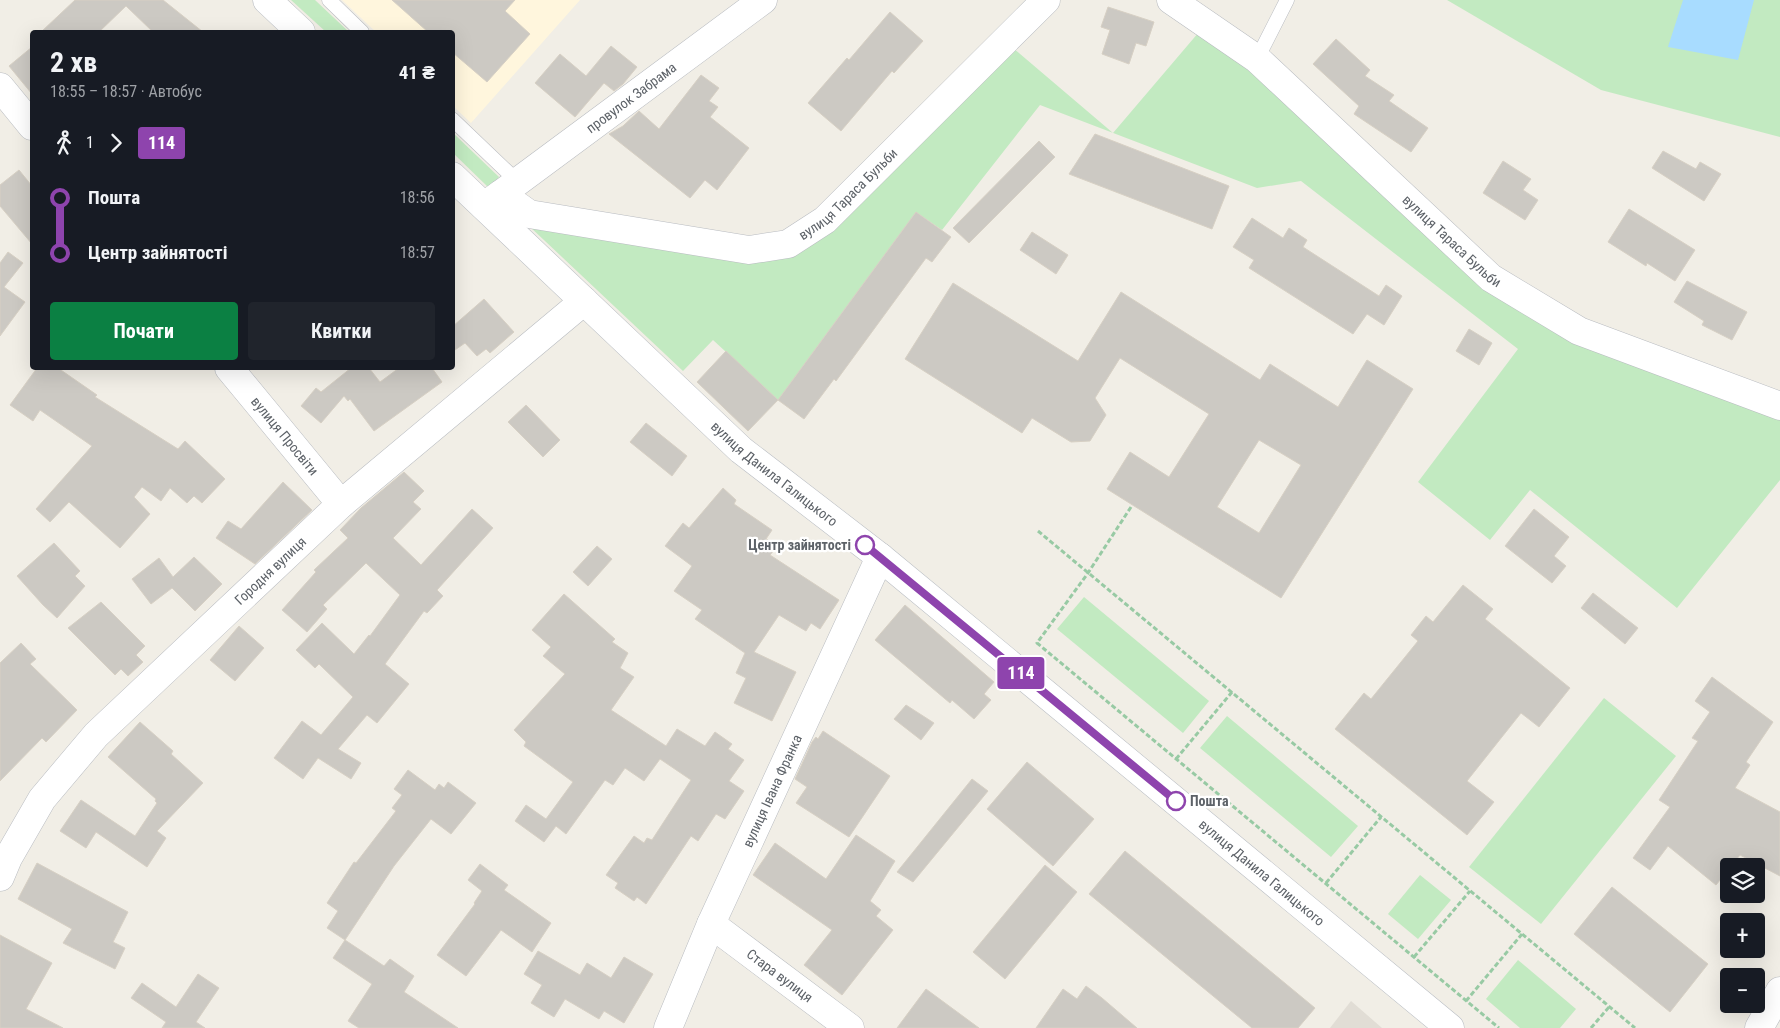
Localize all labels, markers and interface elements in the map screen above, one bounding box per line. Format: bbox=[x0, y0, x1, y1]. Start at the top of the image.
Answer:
text: 2 хв bbox=[50, 46, 97, 79]
street label: провулок Забрама bbox=[583, 59, 679, 136]
text: 41 ₴ bbox=[399, 61, 435, 84]
text: 18:55 – 18:57 · Автобус bbox=[50, 82, 202, 101]
icon: walk bbox=[50, 129, 78, 157]
icon: forward bbox=[102, 129, 130, 157]
text: 114 bbox=[148, 132, 175, 153]
text: 1 bbox=[86, 133, 94, 152]
street label: вулиця Тараса Бульби bbox=[796, 145, 900, 243]
text: Пошта bbox=[88, 186, 140, 209]
text: 18:56 bbox=[400, 188, 435, 207]
street label: вулиця Тараса Бульби bbox=[1399, 192, 1504, 290]
text: Центр зайнятості bbox=[88, 241, 228, 264]
text: 18:57 bbox=[400, 243, 435, 262]
button: Почати bbox=[50, 302, 238, 360]
button: Квитки bbox=[248, 302, 435, 360]
street label: вулиця Просвіти bbox=[248, 393, 322, 478]
street label: вулиця Данила Галицького bbox=[708, 418, 841, 529]
street label: Городня вулиця bbox=[231, 533, 309, 608]
marker: Центр зайнятості bbox=[855, 535, 875, 555]
place label: Центр зайнятості bbox=[748, 537, 851, 553]
line badge: 114 bbox=[992, 657, 1050, 689]
text: 114 bbox=[1007, 662, 1035, 683]
street label: вулиця Івана Франка bbox=[739, 732, 805, 850]
marker: Пошта bbox=[1166, 791, 1186, 811]
place label: Пошта bbox=[1190, 793, 1229, 809]
street label: вулиця Данила Галицького bbox=[1196, 816, 1328, 929]
map controls bbox=[1720, 858, 1765, 1013]
button: layers bbox=[1720, 858, 1765, 903]
button: + bbox=[1720, 913, 1765, 958]
street label: Стара вулиця bbox=[744, 946, 816, 1005]
button: − bbox=[1720, 968, 1765, 1013]

